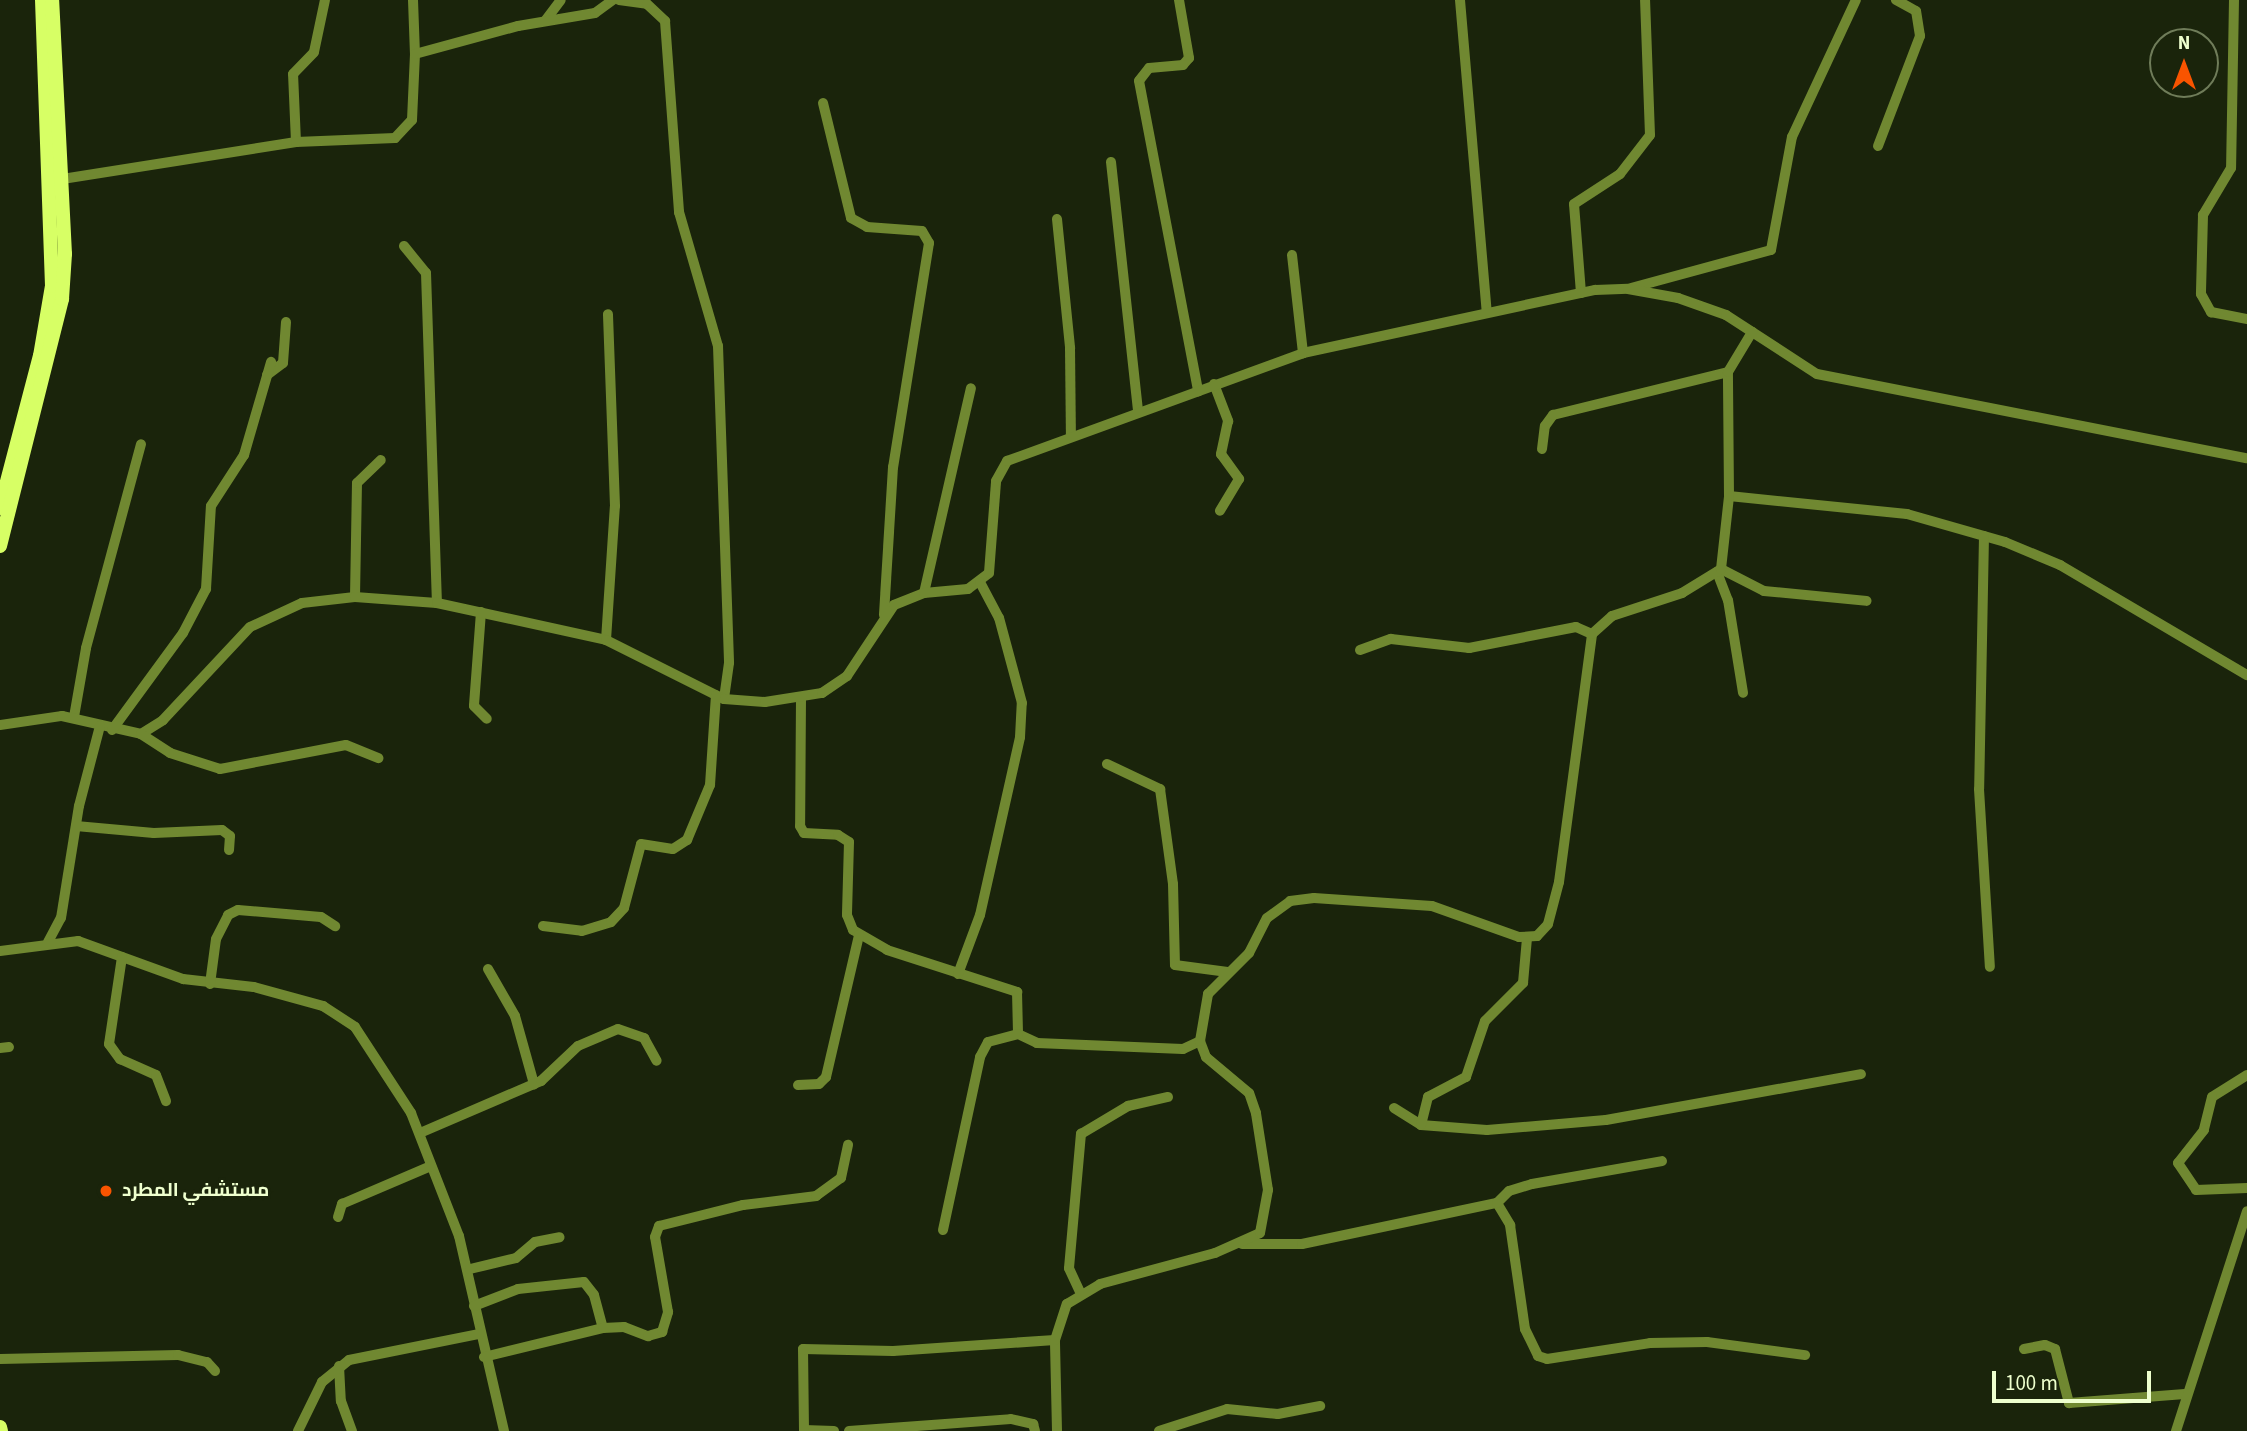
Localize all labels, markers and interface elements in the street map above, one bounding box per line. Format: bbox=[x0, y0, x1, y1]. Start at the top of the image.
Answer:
north arrow bbox=[2149, 28, 2219, 98]
text: N bbox=[2178, 30, 2190, 57]
place label: مستشفي المطرد bbox=[122, 1180, 269, 1202]
marker: مستشفي المطرد bbox=[96, 1181, 116, 1201]
scale bar bbox=[1995, 1358, 2154, 1402]
text: 100 m bbox=[2005, 1368, 2058, 1398]

